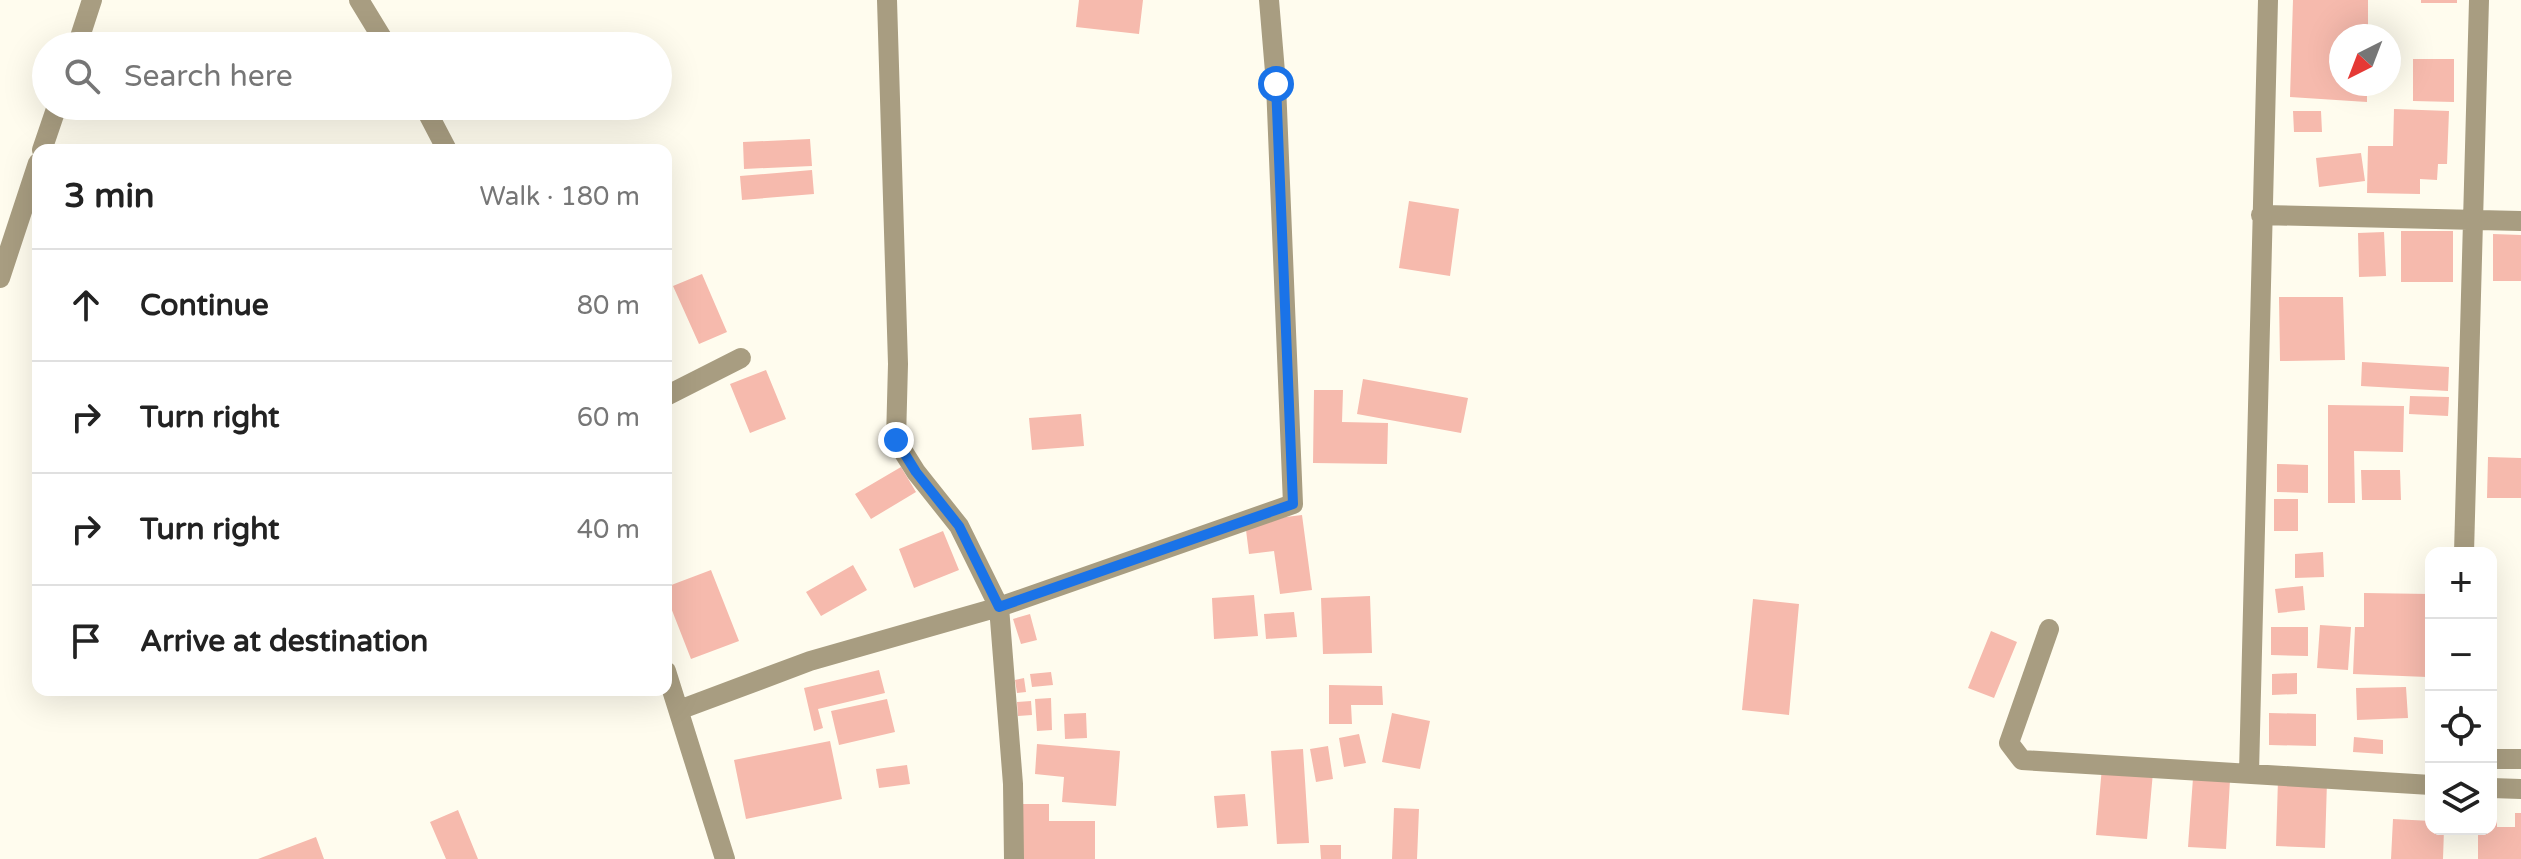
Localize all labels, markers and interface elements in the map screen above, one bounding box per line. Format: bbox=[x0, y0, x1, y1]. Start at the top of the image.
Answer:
north arrow bbox=[2329, 24, 2401, 96]
search box bbox=[32, 32, 672, 120]
icon: search bbox=[60, 54, 104, 98]
text: Search here bbox=[124, 58, 293, 95]
route start bbox=[1258, 66, 1294, 102]
text: 3 min bbox=[64, 176, 155, 217]
text: Walk · 180 m bbox=[480, 181, 640, 212]
icon: ahead bbox=[64, 283, 108, 327]
text: Continue bbox=[140, 287, 269, 324]
text: 80 m bbox=[577, 290, 640, 321]
icon: right bbox=[64, 395, 108, 439]
text: Turn right bbox=[140, 399, 280, 436]
text: 60 m bbox=[577, 402, 640, 433]
route end bbox=[878, 422, 914, 458]
icon: right bbox=[64, 507, 108, 551]
text: Turn right bbox=[140, 511, 280, 548]
text: 40 m bbox=[577, 514, 640, 545]
map controls bbox=[2425, 547, 2497, 835]
button: + bbox=[2425, 547, 2497, 619]
icon: arrive bbox=[64, 619, 108, 663]
button: − bbox=[2425, 619, 2497, 691]
text: Arrive at destination bbox=[140, 623, 428, 660]
button: locate bbox=[2425, 691, 2497, 763]
button: layers bbox=[2425, 763, 2497, 835]

